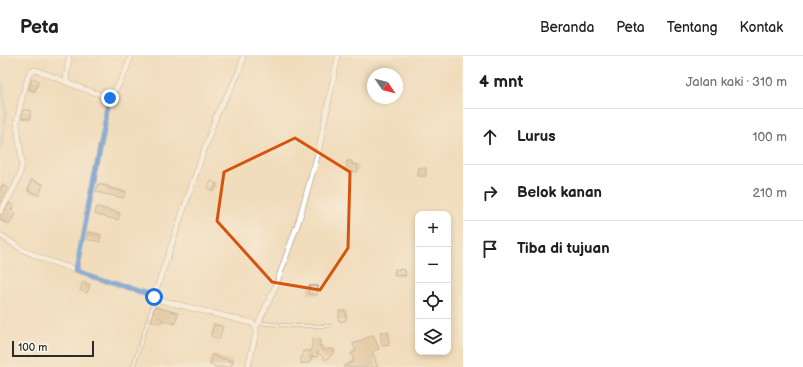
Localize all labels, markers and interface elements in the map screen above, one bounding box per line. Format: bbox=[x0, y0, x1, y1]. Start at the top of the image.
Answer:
text: Peta bbox=[20, 16, 59, 39]
text: Beranda bbox=[540, 19, 594, 36]
text: Peta bbox=[616, 19, 645, 36]
text: Tentang bbox=[667, 19, 718, 36]
text: Kontak bbox=[740, 19, 783, 36]
north arrow bbox=[367, 68, 403, 104]
text: 4 mnt bbox=[479, 72, 523, 92]
text: Jalan kaki · 310 m bbox=[686, 74, 787, 90]
route end bbox=[101, 89, 119, 107]
icon: ahead bbox=[479, 126, 501, 148]
text: Lurus bbox=[517, 127, 556, 146]
text: 100 m bbox=[752, 129, 787, 145]
icon: right bbox=[479, 182, 501, 204]
text: Belok kanan bbox=[517, 183, 602, 202]
text: 210 m bbox=[753, 185, 787, 201]
map controls bbox=[415, 211, 451, 355]
button: + bbox=[415, 211, 451, 247]
icon: arrive bbox=[479, 238, 501, 260]
text: Tiba di tujuan bbox=[517, 239, 610, 258]
button: − bbox=[415, 247, 451, 283]
button: locate bbox=[415, 283, 451, 319]
route start bbox=[145, 288, 163, 306]
button: layers bbox=[415, 319, 451, 355]
scale bar bbox=[12, 339, 94, 358]
text: 100 m bbox=[18, 341, 47, 354]

